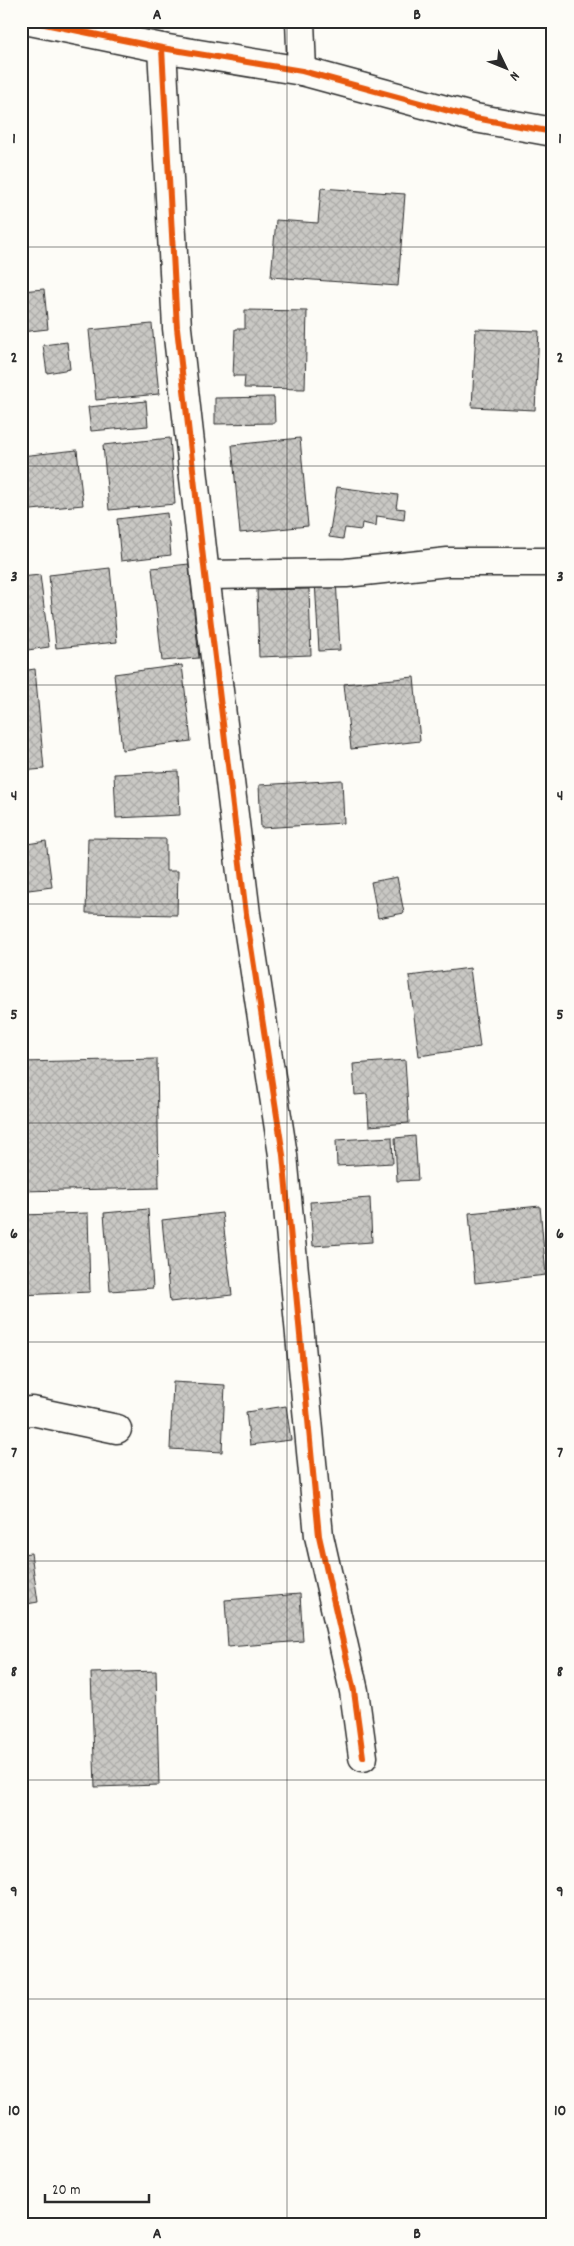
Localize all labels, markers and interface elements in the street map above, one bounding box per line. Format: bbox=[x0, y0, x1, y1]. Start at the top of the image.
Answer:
text: A bbox=[153, 4, 162, 27]
text: B bbox=[413, 4, 421, 27]
north arrow bbox=[482, 42, 532, 92]
text: N bbox=[504, 66, 524, 85]
text: 1 bbox=[12, 128, 16, 151]
text: 1 bbox=[558, 128, 562, 151]
text: 2 bbox=[11, 347, 18, 370]
text: 2 bbox=[557, 347, 564, 370]
text: 3 bbox=[10, 566, 18, 589]
text: 3 bbox=[556, 566, 564, 589]
text: 4 bbox=[11, 785, 17, 808]
text: 4 bbox=[557, 785, 563, 808]
text: 5 bbox=[10, 1004, 18, 1027]
text: 5 bbox=[556, 1004, 564, 1027]
text: 6 bbox=[10, 1223, 18, 1246]
text: 6 bbox=[556, 1223, 564, 1246]
text: 7 bbox=[11, 1442, 17, 1465]
text: 7 bbox=[557, 1442, 563, 1465]
text: 8 bbox=[11, 1661, 18, 1684]
text: 8 bbox=[557, 1661, 564, 1684]
text: 9 bbox=[10, 1881, 18, 1904]
text: 9 bbox=[556, 1881, 564, 1904]
text: 10 bbox=[8, 2100, 20, 2123]
text: 10 bbox=[554, 2100, 566, 2123]
scale bar bbox=[45, 2171, 149, 2203]
text: 20 m bbox=[52, 2180, 80, 2202]
text: A bbox=[153, 2223, 162, 2246]
text: B bbox=[413, 2223, 421, 2246]

